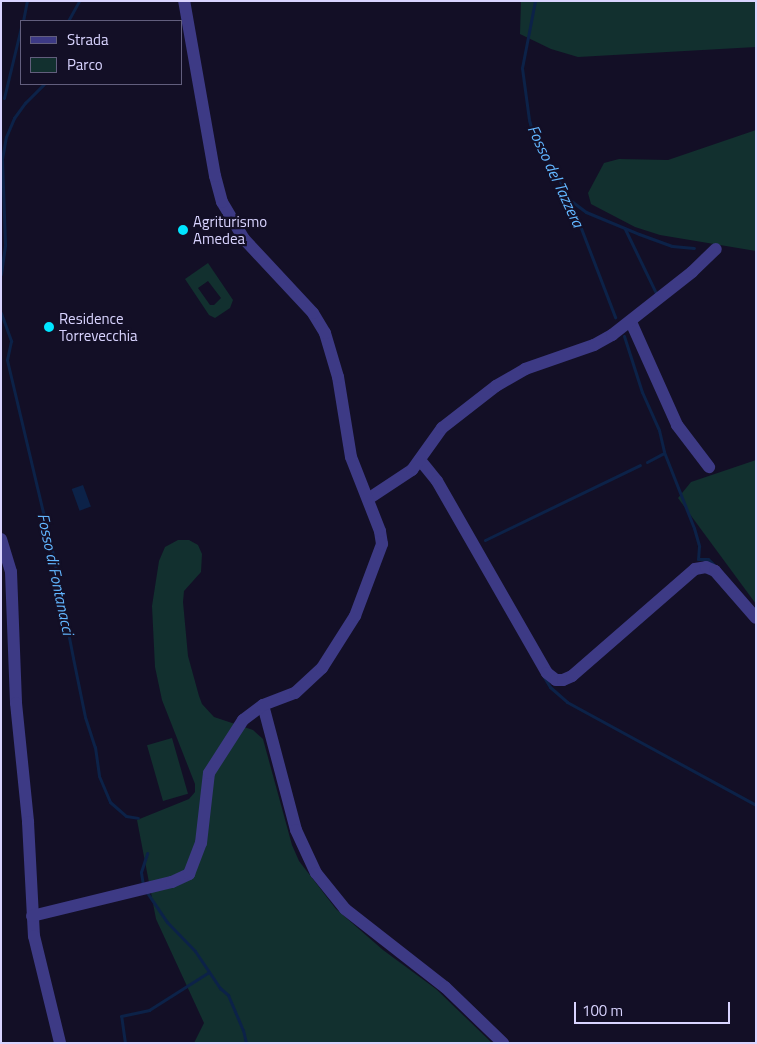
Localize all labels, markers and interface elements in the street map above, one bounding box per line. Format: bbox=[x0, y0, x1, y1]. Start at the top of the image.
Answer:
legend bbox=[20, 20, 182, 85]
text: Strada bbox=[67, 28, 108, 51]
text: Parco bbox=[67, 53, 103, 76]
water label: Fosso del Tazzera bbox=[524, 122, 588, 230]
place label: Agriturismo Amedea bbox=[193, 212, 267, 247]
marker: Agriturismo Amedea bbox=[177, 224, 189, 236]
place label: Residence Torrevecchia bbox=[59, 309, 138, 344]
marker: Residence Torrevecchia bbox=[43, 321, 55, 333]
water label: Fosso di Fontanacci bbox=[34, 511, 78, 637]
scale bar bbox=[577, 992, 733, 1024]
text: 100 m bbox=[582, 999, 623, 1022]

